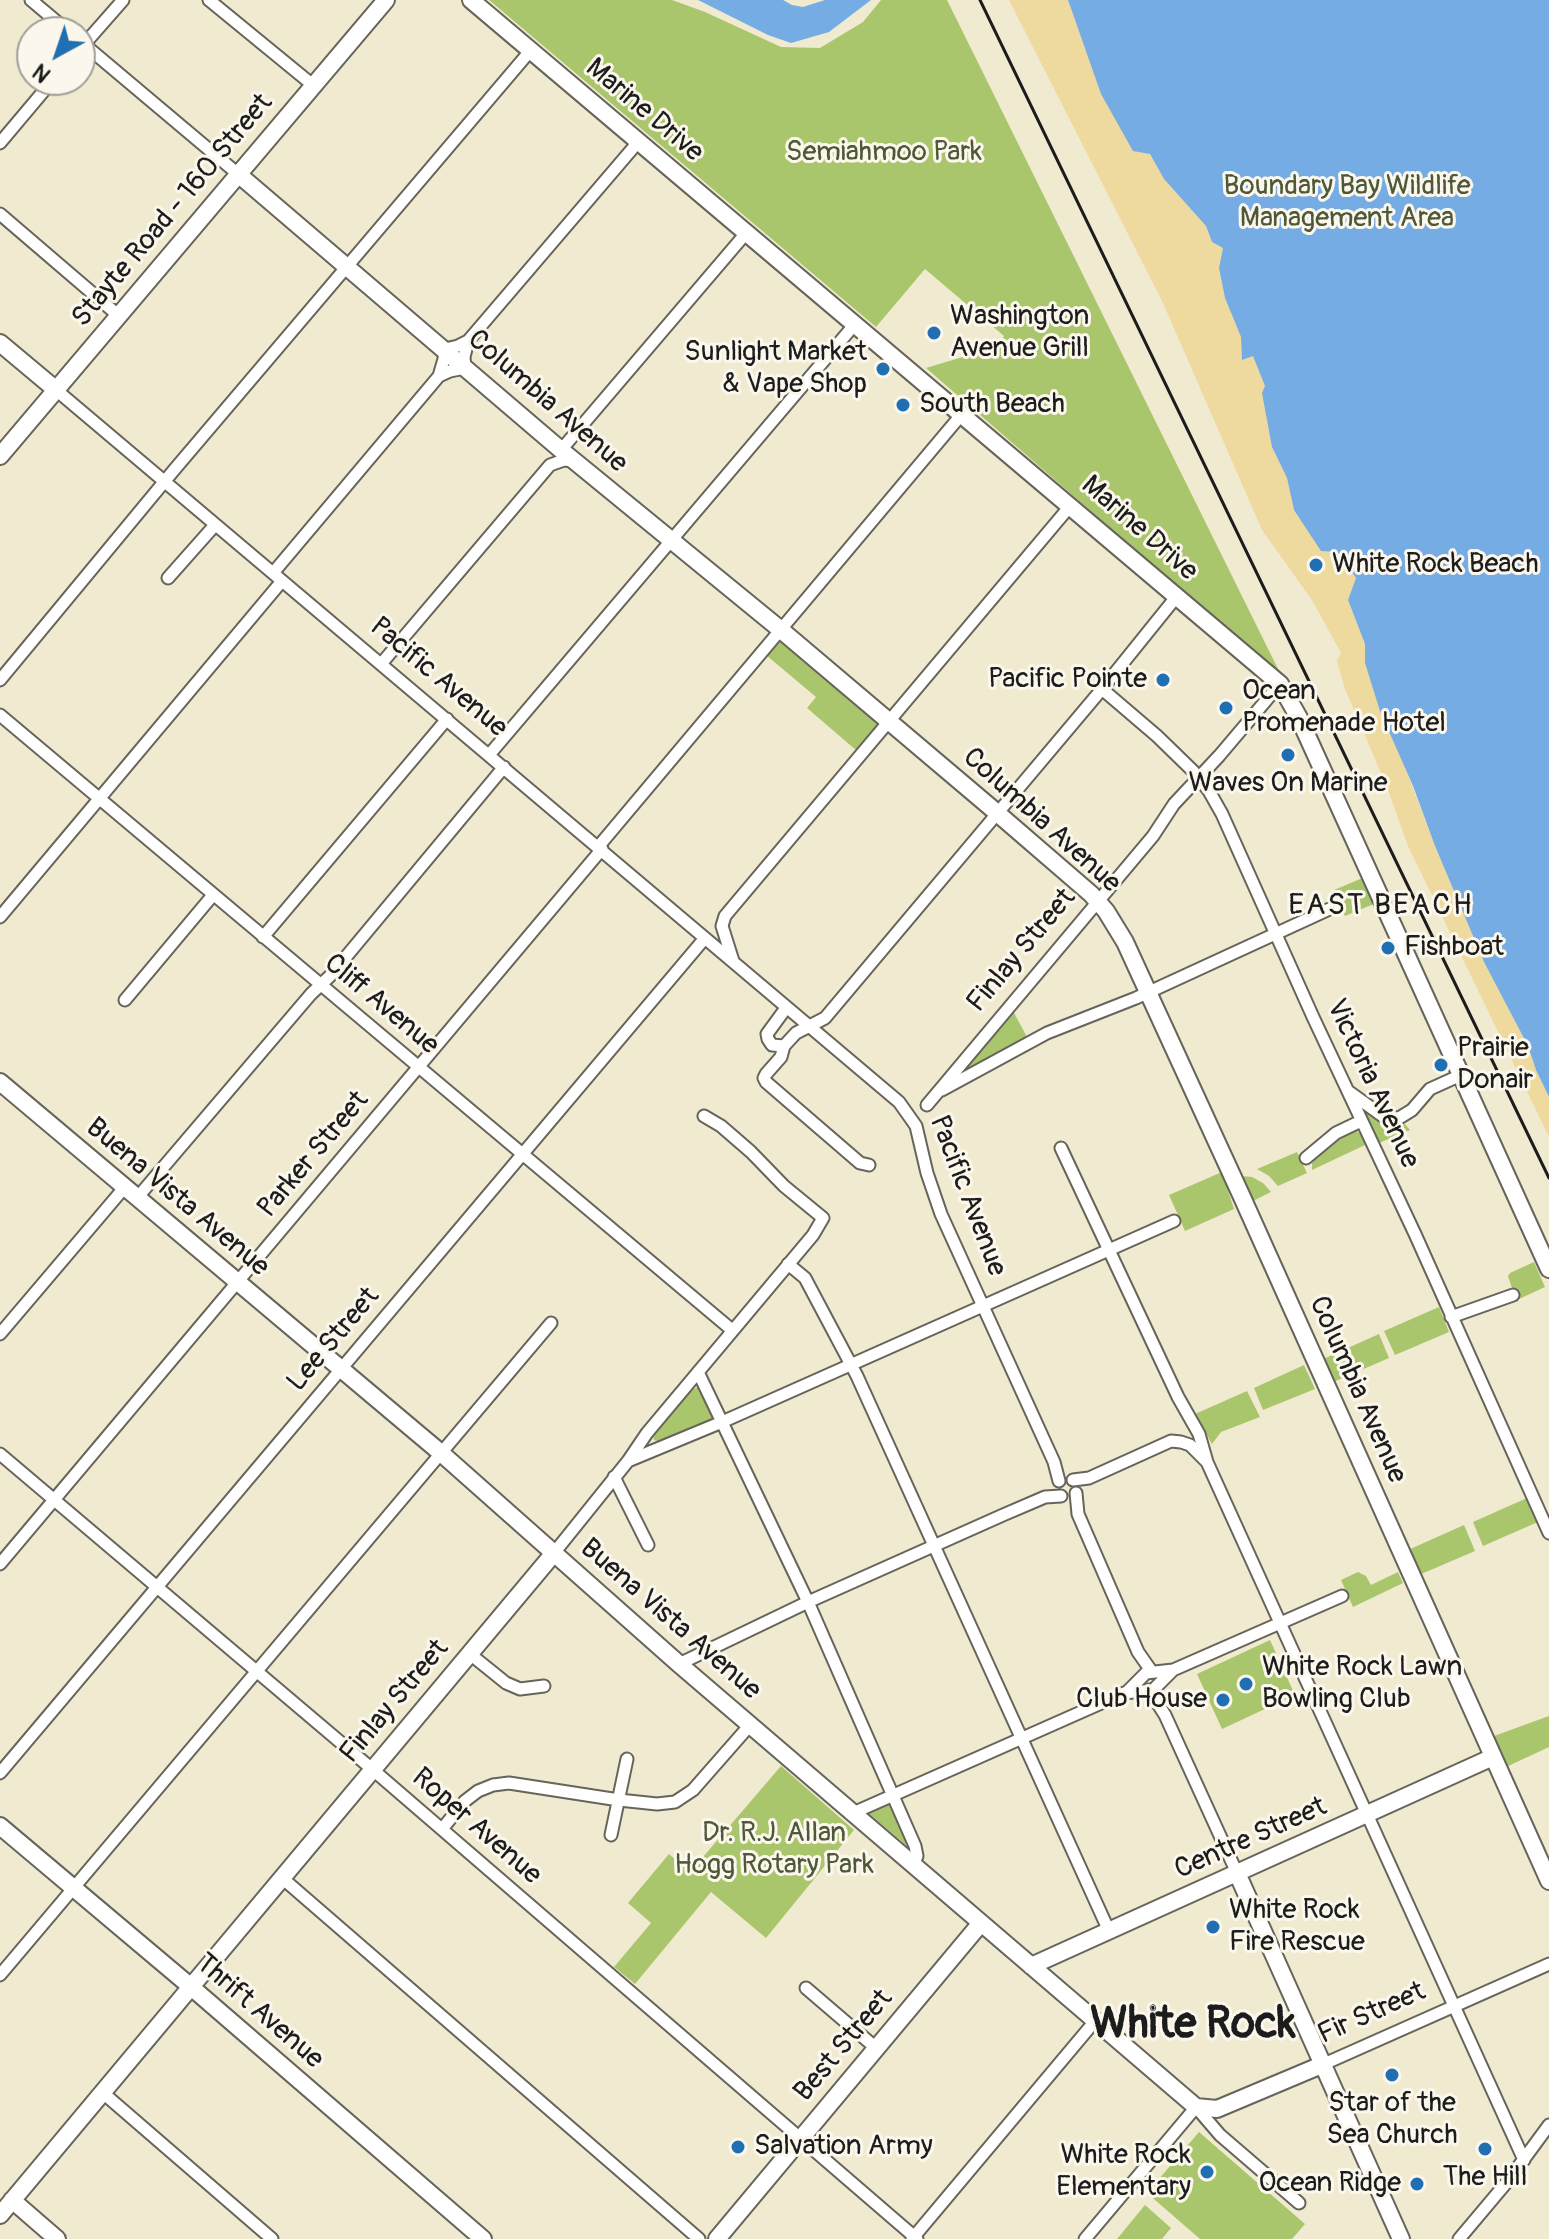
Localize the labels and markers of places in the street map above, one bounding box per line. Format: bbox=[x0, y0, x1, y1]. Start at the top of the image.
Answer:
place label: Washington Avenue Grill bbox=[950, 300, 1089, 366]
marker: Washington Avenue Grill bbox=[925, 324, 943, 342]
place label: Sunlight Market & Vape Shop bbox=[684, 336, 867, 402]
marker: Sunlight Market & Vape Shop bbox=[874, 360, 892, 378]
place label: South Beach bbox=[919, 388, 1065, 422]
marker: South Beach bbox=[894, 396, 912, 414]
place label: White Rock Beach bbox=[1332, 548, 1539, 582]
marker: White Rock Beach bbox=[1307, 556, 1325, 574]
place label: Pacific Pointe bbox=[988, 663, 1147, 697]
marker: Pacific Pointe bbox=[1154, 671, 1172, 689]
place label: Ocean Promenade Hotel bbox=[1242, 675, 1446, 741]
marker: Ocean Promenade Hotel bbox=[1217, 699, 1235, 717]
marker: Waves On Marine bbox=[1279, 746, 1297, 764]
place label: Waves On Marine bbox=[1188, 767, 1388, 801]
place label: Fishboat bbox=[1404, 931, 1504, 965]
marker: Fishboat bbox=[1379, 939, 1397, 957]
place label: Prairie Donair bbox=[1457, 1032, 1533, 1098]
marker: Prairie Donair bbox=[1432, 1056, 1450, 1074]
place label: White Rock Lawn Bowling Club bbox=[1262, 1651, 1462, 1717]
marker: White Rock Lawn Bowling Club bbox=[1237, 1675, 1255, 1693]
place label: Club House bbox=[1076, 1683, 1207, 1717]
marker: Club House bbox=[1214, 1691, 1232, 1709]
place label: White Rock Fire Rescue bbox=[1229, 1894, 1365, 1960]
marker: White Rock Fire Rescue bbox=[1204, 1918, 1222, 1936]
marker: Star of the Sea Church bbox=[1383, 2066, 1401, 2084]
place label: Star of the Sea Church bbox=[1326, 2087, 1458, 2153]
place label: Salvation Army bbox=[754, 2130, 933, 2164]
marker: Salvation Army bbox=[729, 2138, 747, 2156]
place label: White Rock Elementary bbox=[1056, 2139, 1191, 2205]
marker: The Hill bbox=[1476, 2140, 1494, 2158]
place label: The Hill bbox=[1443, 2161, 1527, 2195]
marker: White Rock Elementary bbox=[1198, 2163, 1216, 2181]
place label: Ocean Ridge bbox=[1258, 2167, 1401, 2201]
marker: Ocean Ridge bbox=[1408, 2175, 1426, 2193]

